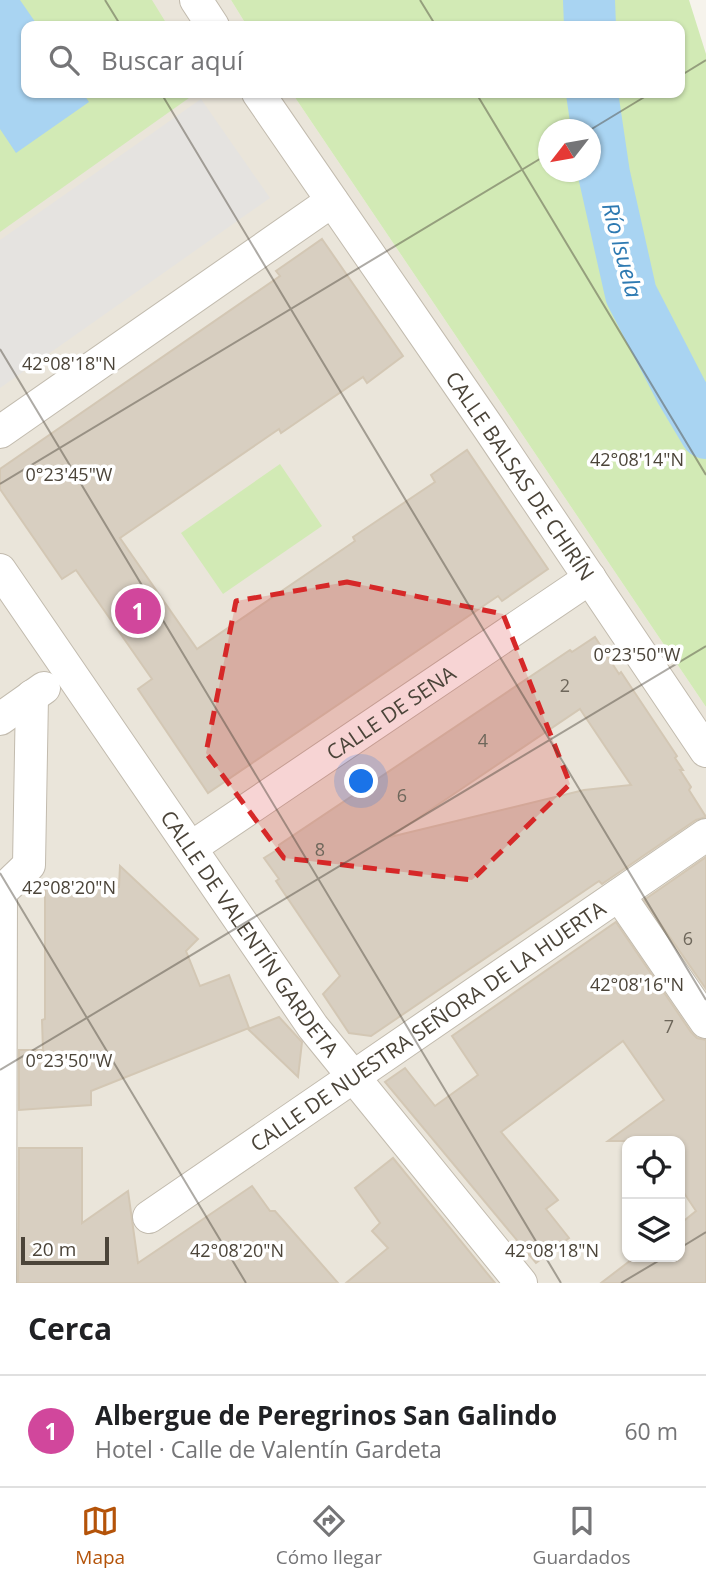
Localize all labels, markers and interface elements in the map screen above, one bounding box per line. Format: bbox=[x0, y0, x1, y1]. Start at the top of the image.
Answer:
search box bbox=[21, 21, 685, 98]
icon: search bbox=[45, 41, 83, 79]
text: Buscar aquí bbox=[101, 42, 243, 78]
north arrow bbox=[538, 119, 601, 182]
water label: Río Isuela bbox=[595, 199, 651, 301]
text: 42°08'18"N bbox=[22, 351, 116, 375]
street label: CALLE BALSAS DE CHIRÍN bbox=[440, 366, 601, 586]
text: 42°08'14"N bbox=[590, 447, 684, 471]
text: 0°23'45"W bbox=[26, 462, 113, 486]
pin: 1 bbox=[115, 585, 161, 637]
text: 0°23'50"W bbox=[594, 642, 681, 666]
street label: CALLE DE SENA bbox=[321, 659, 462, 766]
house number: 2 bbox=[560, 673, 570, 697]
house number: 4 bbox=[478, 728, 488, 752]
your location bbox=[344, 764, 378, 798]
house number: 6 bbox=[397, 783, 407, 807]
street label: CALLE DE VALENTÍN GARDETA bbox=[154, 805, 346, 1063]
house number: 8 bbox=[315, 837, 325, 861]
text: 42°08'20"N bbox=[22, 875, 116, 899]
street label: CALLE DE NUESTRA SEÑORA DE LA HUERTA bbox=[245, 894, 612, 1158]
house number: 6 bbox=[683, 926, 693, 950]
text: 42°08'16"N bbox=[590, 972, 684, 996]
house number: 7 bbox=[664, 1014, 674, 1038]
text: 0°23'50"W bbox=[26, 1048, 113, 1072]
map controls bbox=[622, 1136, 685, 1262]
button: locate bbox=[622, 1136, 685, 1199]
button: layers bbox=[622, 1199, 685, 1262]
scale bar bbox=[21, 1234, 108, 1266]
text: 20 m bbox=[32, 1236, 76, 1262]
text: 42°08'20"N bbox=[190, 1238, 284, 1262]
text: 42°08'18"N bbox=[505, 1238, 599, 1262]
text: Cerca bbox=[28, 1308, 112, 1349]
text: Albergue de Peregrinos San Galindo bbox=[95, 1397, 557, 1433]
text: 1 bbox=[44, 1415, 58, 1447]
text: 60 m bbox=[624, 1415, 678, 1447]
text: Hotel · Calle de Valentín Gardeta bbox=[95, 1433, 442, 1465]
tab: Mapa bbox=[75, 1502, 125, 1570]
tab: Cómo llegar bbox=[276, 1502, 382, 1570]
tab: Guardados bbox=[533, 1502, 631, 1570]

